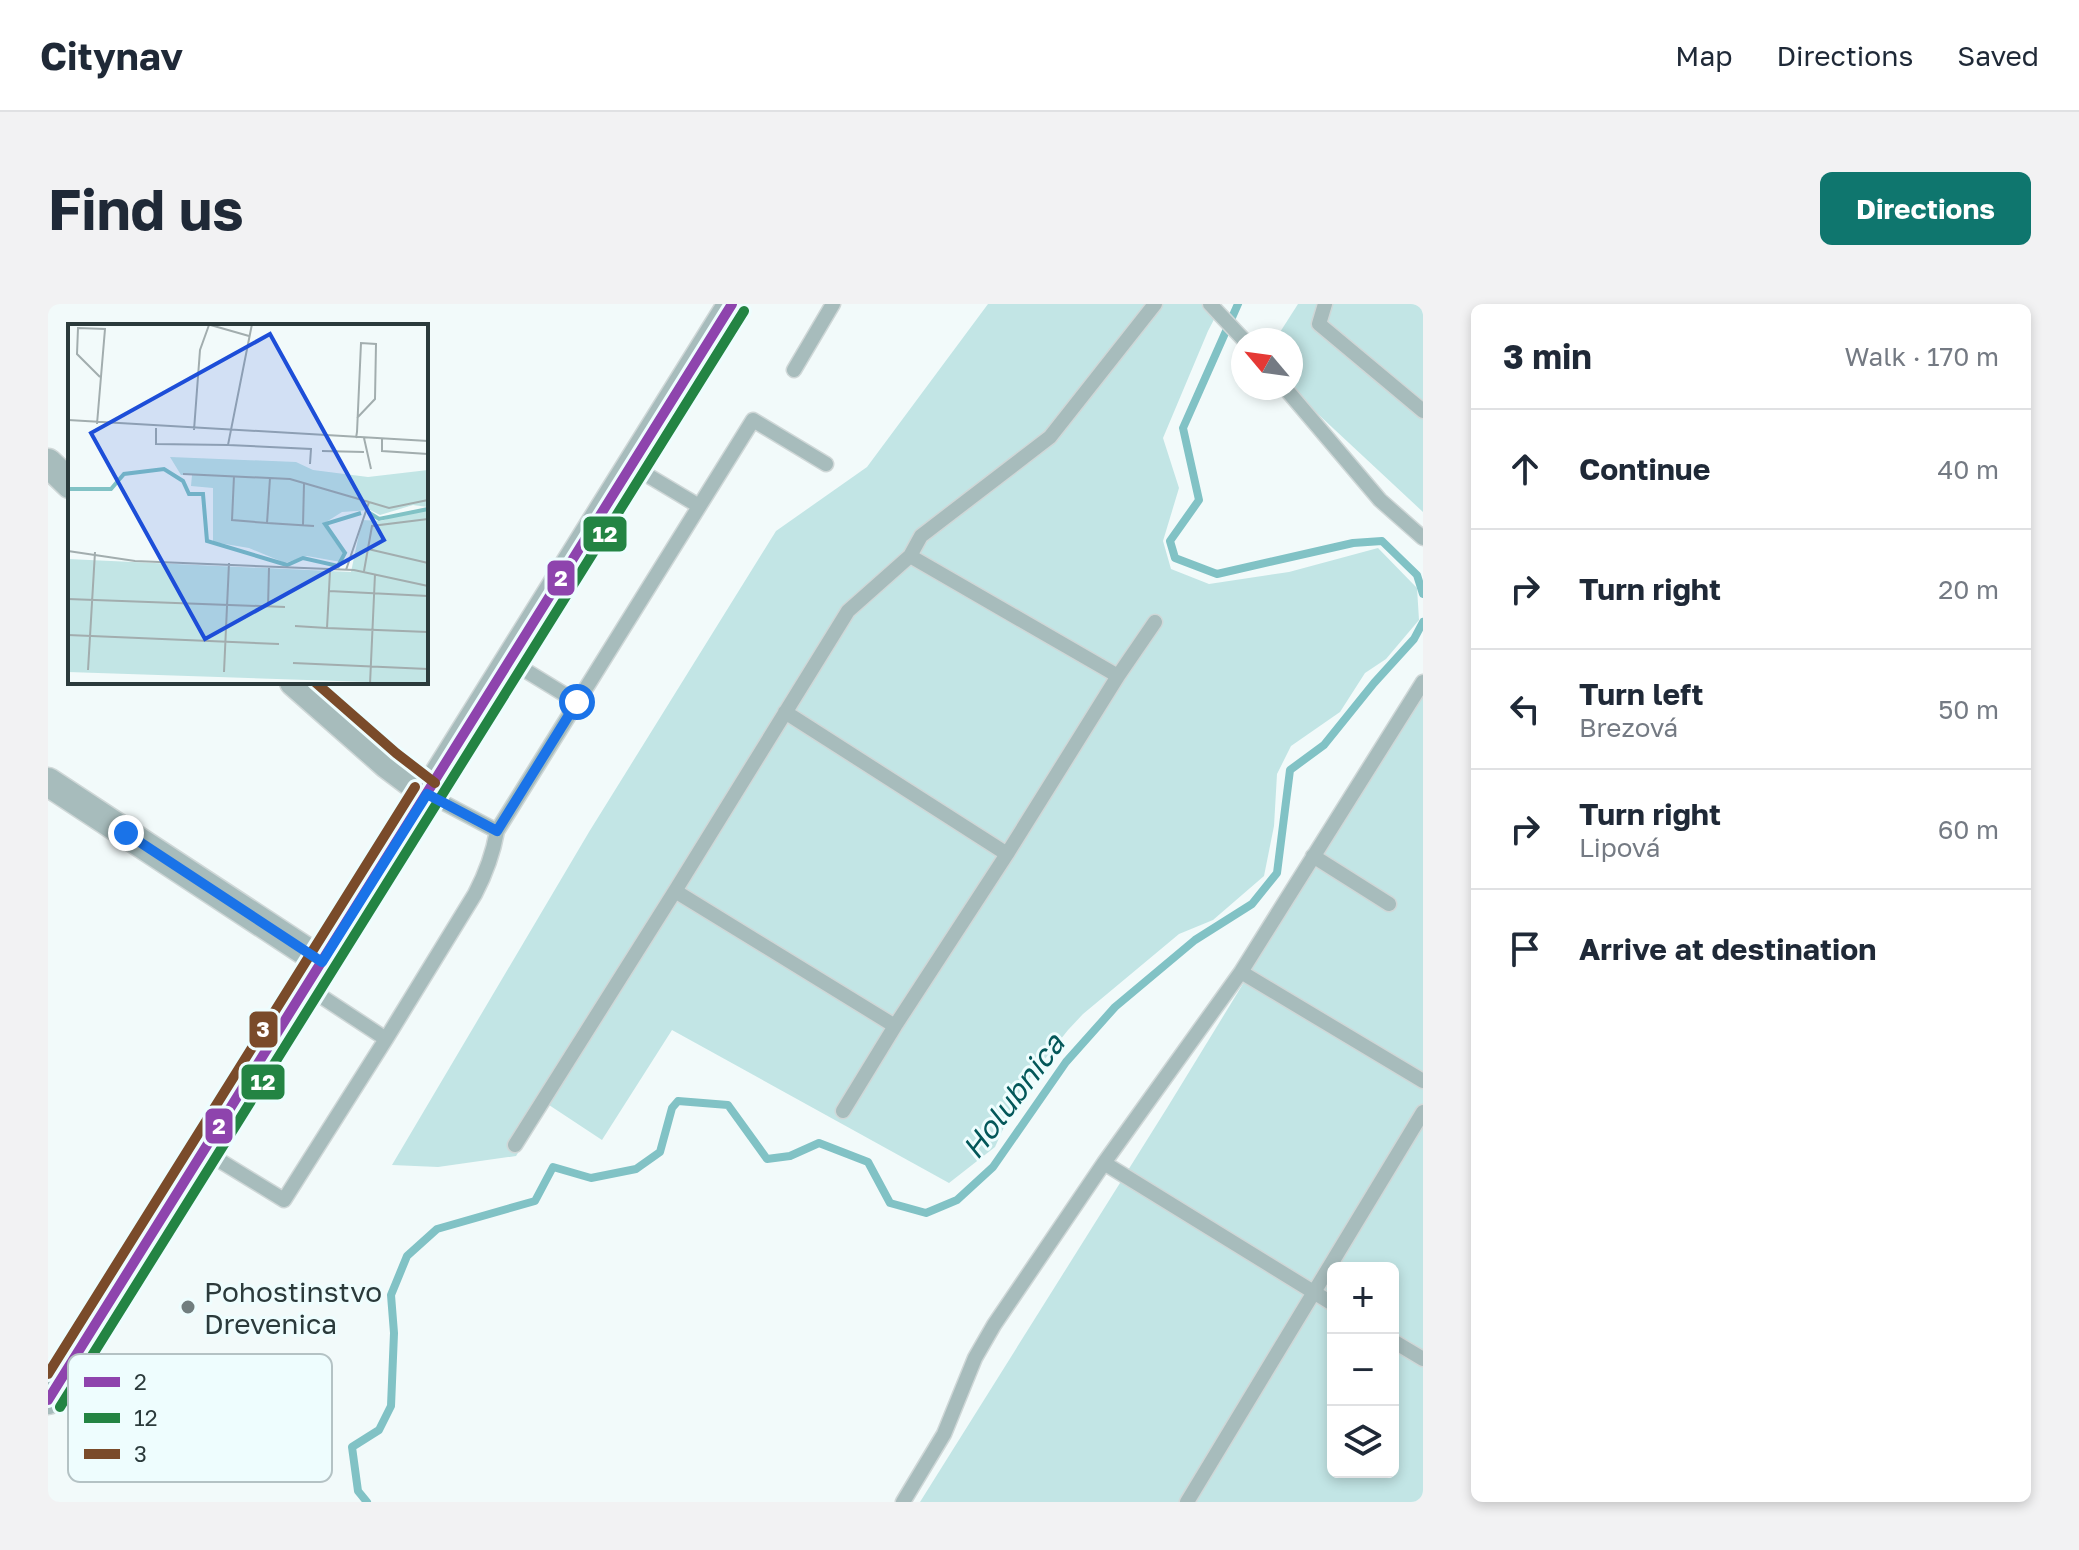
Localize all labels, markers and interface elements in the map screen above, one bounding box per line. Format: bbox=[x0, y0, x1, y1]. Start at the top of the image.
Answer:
text: Citynav bbox=[40, 33, 183, 78]
text: Map bbox=[1675, 39, 1732, 72]
text: Directions bbox=[1776, 39, 1913, 72]
text: Saved bbox=[1957, 39, 2039, 72]
button: Directions bbox=[1820, 172, 2031, 245]
text: Find us bbox=[48, 175, 244, 242]
inset map bbox=[68, 324, 428, 684]
north arrow bbox=[1231, 328, 1303, 400]
text: 3 min bbox=[1503, 336, 1592, 376]
text: Walk · 170 m bbox=[1845, 341, 1999, 372]
icon: ahead bbox=[1503, 447, 1547, 491]
text: Continue bbox=[1579, 451, 1710, 487]
text: 40 m bbox=[1938, 454, 1999, 485]
line badge: 12 bbox=[582, 515, 628, 553]
text: 12 bbox=[593, 520, 617, 547]
line badge: 2 bbox=[546, 559, 576, 597]
text: 2 bbox=[554, 564, 568, 591]
icon: right bbox=[1503, 567, 1547, 611]
text: Turn right bbox=[1579, 571, 1721, 607]
text: 20 m bbox=[1938, 574, 1999, 605]
text: Turn left bbox=[1579, 676, 1704, 712]
route start bbox=[559, 684, 595, 720]
icon: left bbox=[1503, 687, 1547, 731]
text: 50 m bbox=[1938, 694, 1999, 725]
text: Brezová bbox=[1579, 712, 1678, 743]
text: Turn right bbox=[1579, 796, 1721, 832]
icon: right bbox=[1503, 807, 1547, 851]
text: 60 m bbox=[1938, 814, 1999, 845]
route end bbox=[108, 815, 144, 851]
text: Lipová bbox=[1579, 832, 1660, 863]
icon: arrive bbox=[1503, 927, 1547, 971]
text: Arrive at destination bbox=[1579, 931, 1876, 967]
line badge: 3 bbox=[248, 1010, 279, 1049]
text: 3 bbox=[256, 1015, 270, 1042]
water label: Holubnica bbox=[954, 1026, 1072, 1165]
line badge: 12 bbox=[240, 1063, 286, 1101]
text: 12 bbox=[251, 1068, 275, 1095]
line badge: 2 bbox=[204, 1107, 234, 1145]
text: 2 bbox=[212, 1112, 226, 1139]
map controls bbox=[1327, 1262, 1399, 1478]
button: + bbox=[1327, 1262, 1399, 1334]
place label: Pohostinstvo Drevenica bbox=[204, 1275, 382, 1340]
marker: Pohostinstvo Drevenica bbox=[179, 1298, 197, 1316]
button: − bbox=[1327, 1334, 1399, 1406]
legend bbox=[68, 1354, 332, 1482]
text: 2 bbox=[134, 1368, 147, 1395]
text: 12 bbox=[134, 1404, 157, 1431]
button: layers bbox=[1327, 1406, 1399, 1478]
text: 3 bbox=[134, 1440, 147, 1467]

